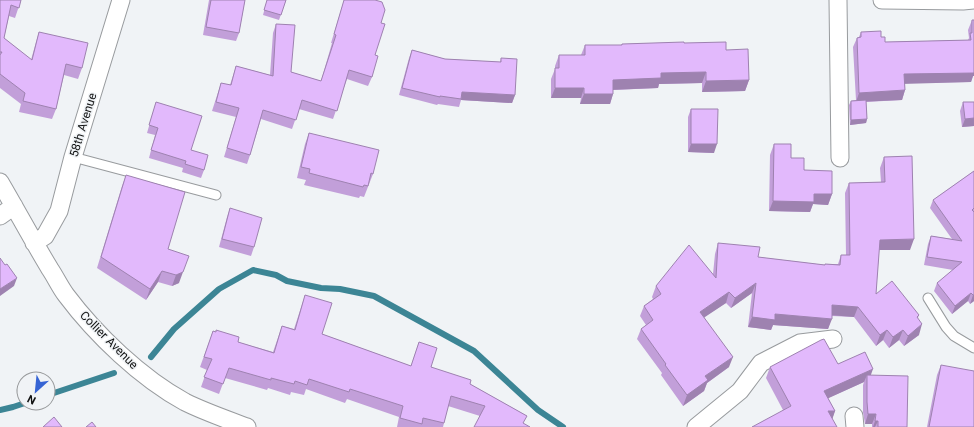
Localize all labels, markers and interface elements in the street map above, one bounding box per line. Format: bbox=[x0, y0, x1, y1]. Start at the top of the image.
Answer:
street label: 58th Avenue bbox=[67, 91, 99, 159]
street label: Collier Avenue bbox=[77, 308, 141, 372]
north arrow bbox=[16, 371, 56, 411]
text: N bbox=[25, 392, 38, 407]

